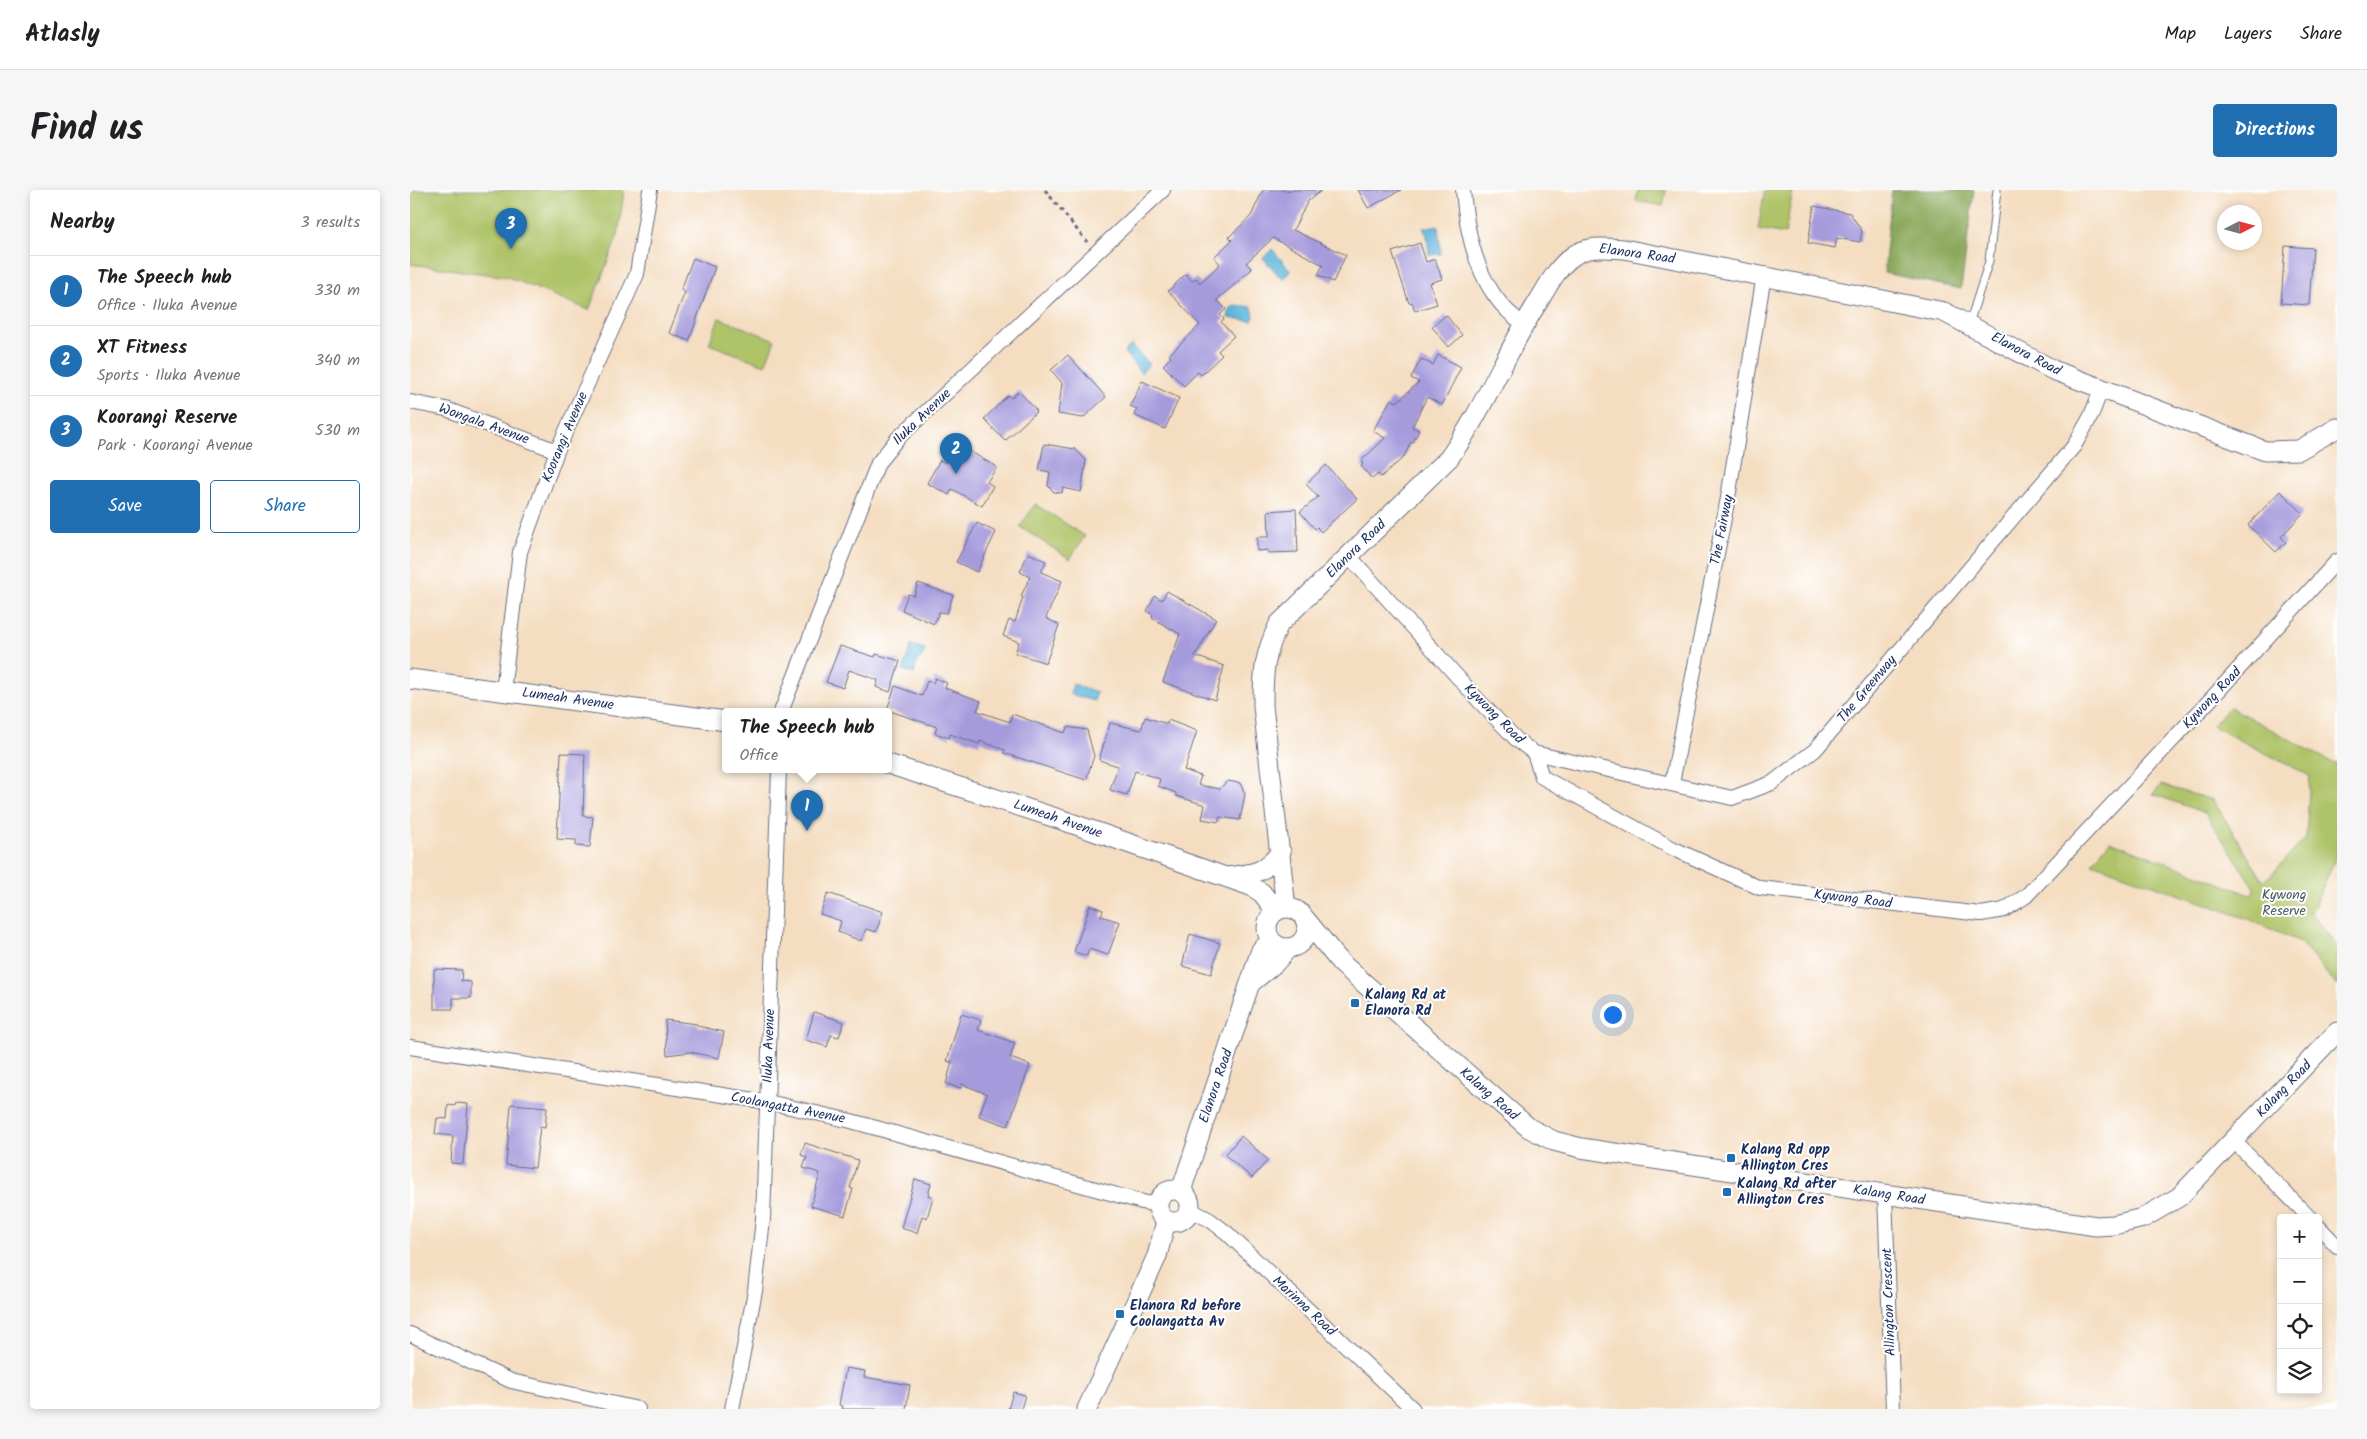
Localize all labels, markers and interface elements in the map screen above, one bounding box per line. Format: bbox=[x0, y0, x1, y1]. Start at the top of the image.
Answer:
text: Atlasly bbox=[25, 15, 100, 54]
text: Map bbox=[2165, 20, 2196, 49]
text: Layers bbox=[2224, 20, 2272, 49]
text: Share bbox=[2300, 20, 2342, 49]
text: Find us bbox=[30, 102, 143, 158]
button: Directions bbox=[2213, 104, 2337, 157]
north arrow bbox=[2217, 205, 2262, 250]
text: Nearby bbox=[50, 206, 115, 239]
pin: 3 bbox=[495, 208, 527, 249]
text: 3 results bbox=[301, 210, 360, 235]
street label: Elanora Road bbox=[1597, 238, 1678, 270]
text: The Speech hub bbox=[97, 263, 232, 293]
text: 1 bbox=[64, 278, 68, 303]
text: 330 m bbox=[315, 278, 360, 303]
text: Office · Iluka Avenue bbox=[97, 293, 237, 318]
street label: Elanora Road bbox=[1987, 326, 2066, 382]
text: XT Fitness bbox=[97, 333, 187, 363]
text: 2 bbox=[61, 348, 71, 373]
text: 340 m bbox=[315, 348, 360, 373]
text: Sports · Iluka Avenue bbox=[97, 363, 240, 388]
street label: Iluka Avenue bbox=[888, 383, 957, 451]
street label: Koorangi Avenue bbox=[536, 388, 594, 486]
street label: Wongala Avenue bbox=[436, 397, 533, 451]
text: Koorangi Reserve bbox=[97, 403, 237, 433]
text: 3 bbox=[62, 418, 70, 443]
text: 530 m bbox=[315, 418, 360, 443]
text: Park · Koorangi Avenue bbox=[97, 433, 253, 458]
pin: 2 bbox=[940, 433, 972, 474]
button: Save bbox=[50, 480, 200, 533]
button: Share bbox=[210, 480, 360, 533]
street label: The Fairway bbox=[1704, 492, 1740, 567]
street label: Elanora Road bbox=[1321, 514, 1392, 584]
street label: The Greenway bbox=[1832, 650, 1902, 728]
street label: Kywong Road bbox=[2177, 661, 2247, 734]
street label: Kywong Road bbox=[1459, 679, 1530, 750]
street label: Lumeah Avenue bbox=[521, 682, 616, 716]
popup bbox=[722, 708, 892, 773]
text: The Speech hub bbox=[740, 713, 874, 743]
text: Office bbox=[740, 743, 778, 768]
pin: 1 bbox=[791, 790, 823, 831]
street label: Lumeah Avenue bbox=[1011, 794, 1106, 845]
street label: Kywong Road bbox=[1813, 883, 1894, 915]
park label: Kywong Reserve bbox=[2262, 884, 2306, 922]
place label: Kalang Rd at Elanora Rd bbox=[1365, 984, 1447, 1022]
marker: Kalang Rd at Elanora Rd bbox=[1349, 997, 1361, 1009]
your location bbox=[1600, 1002, 1626, 1028]
street label: Iluka Avenue bbox=[757, 1008, 781, 1084]
street label: Elanora Road bbox=[1193, 1045, 1239, 1126]
street label: Kalang Road bbox=[2251, 1055, 2318, 1123]
street label: Kalang Road bbox=[1454, 1062, 1524, 1127]
street label: Coolangatta Avenue bbox=[729, 1086, 848, 1130]
place label: Kalang Rd opp Allington Cres bbox=[1741, 1139, 1831, 1177]
marker: Kalang Rd opp Allington Cres bbox=[1725, 1152, 1737, 1164]
place label: Kalang Rd after Allington Cres bbox=[1737, 1173, 1837, 1211]
street label: Kalang Road bbox=[1851, 1178, 1928, 1212]
marker: Kalang Rd after Allington Cres bbox=[1721, 1186, 1733, 1198]
map controls bbox=[2277, 1214, 2322, 1394]
button: + bbox=[2277, 1214, 2322, 1259]
street label: Allington Crescent bbox=[1876, 1247, 1902, 1357]
button: − bbox=[2277, 1259, 2322, 1304]
street label: Marinna Road bbox=[1267, 1270, 1342, 1342]
place label: Elanora Rd before Coolangatta Av bbox=[1130, 1295, 1241, 1333]
button: locate bbox=[2277, 1304, 2322, 1349]
marker: Elanora Rd before Coolangatta Av bbox=[1114, 1308, 1126, 1320]
button: layers bbox=[2277, 1349, 2322, 1394]

